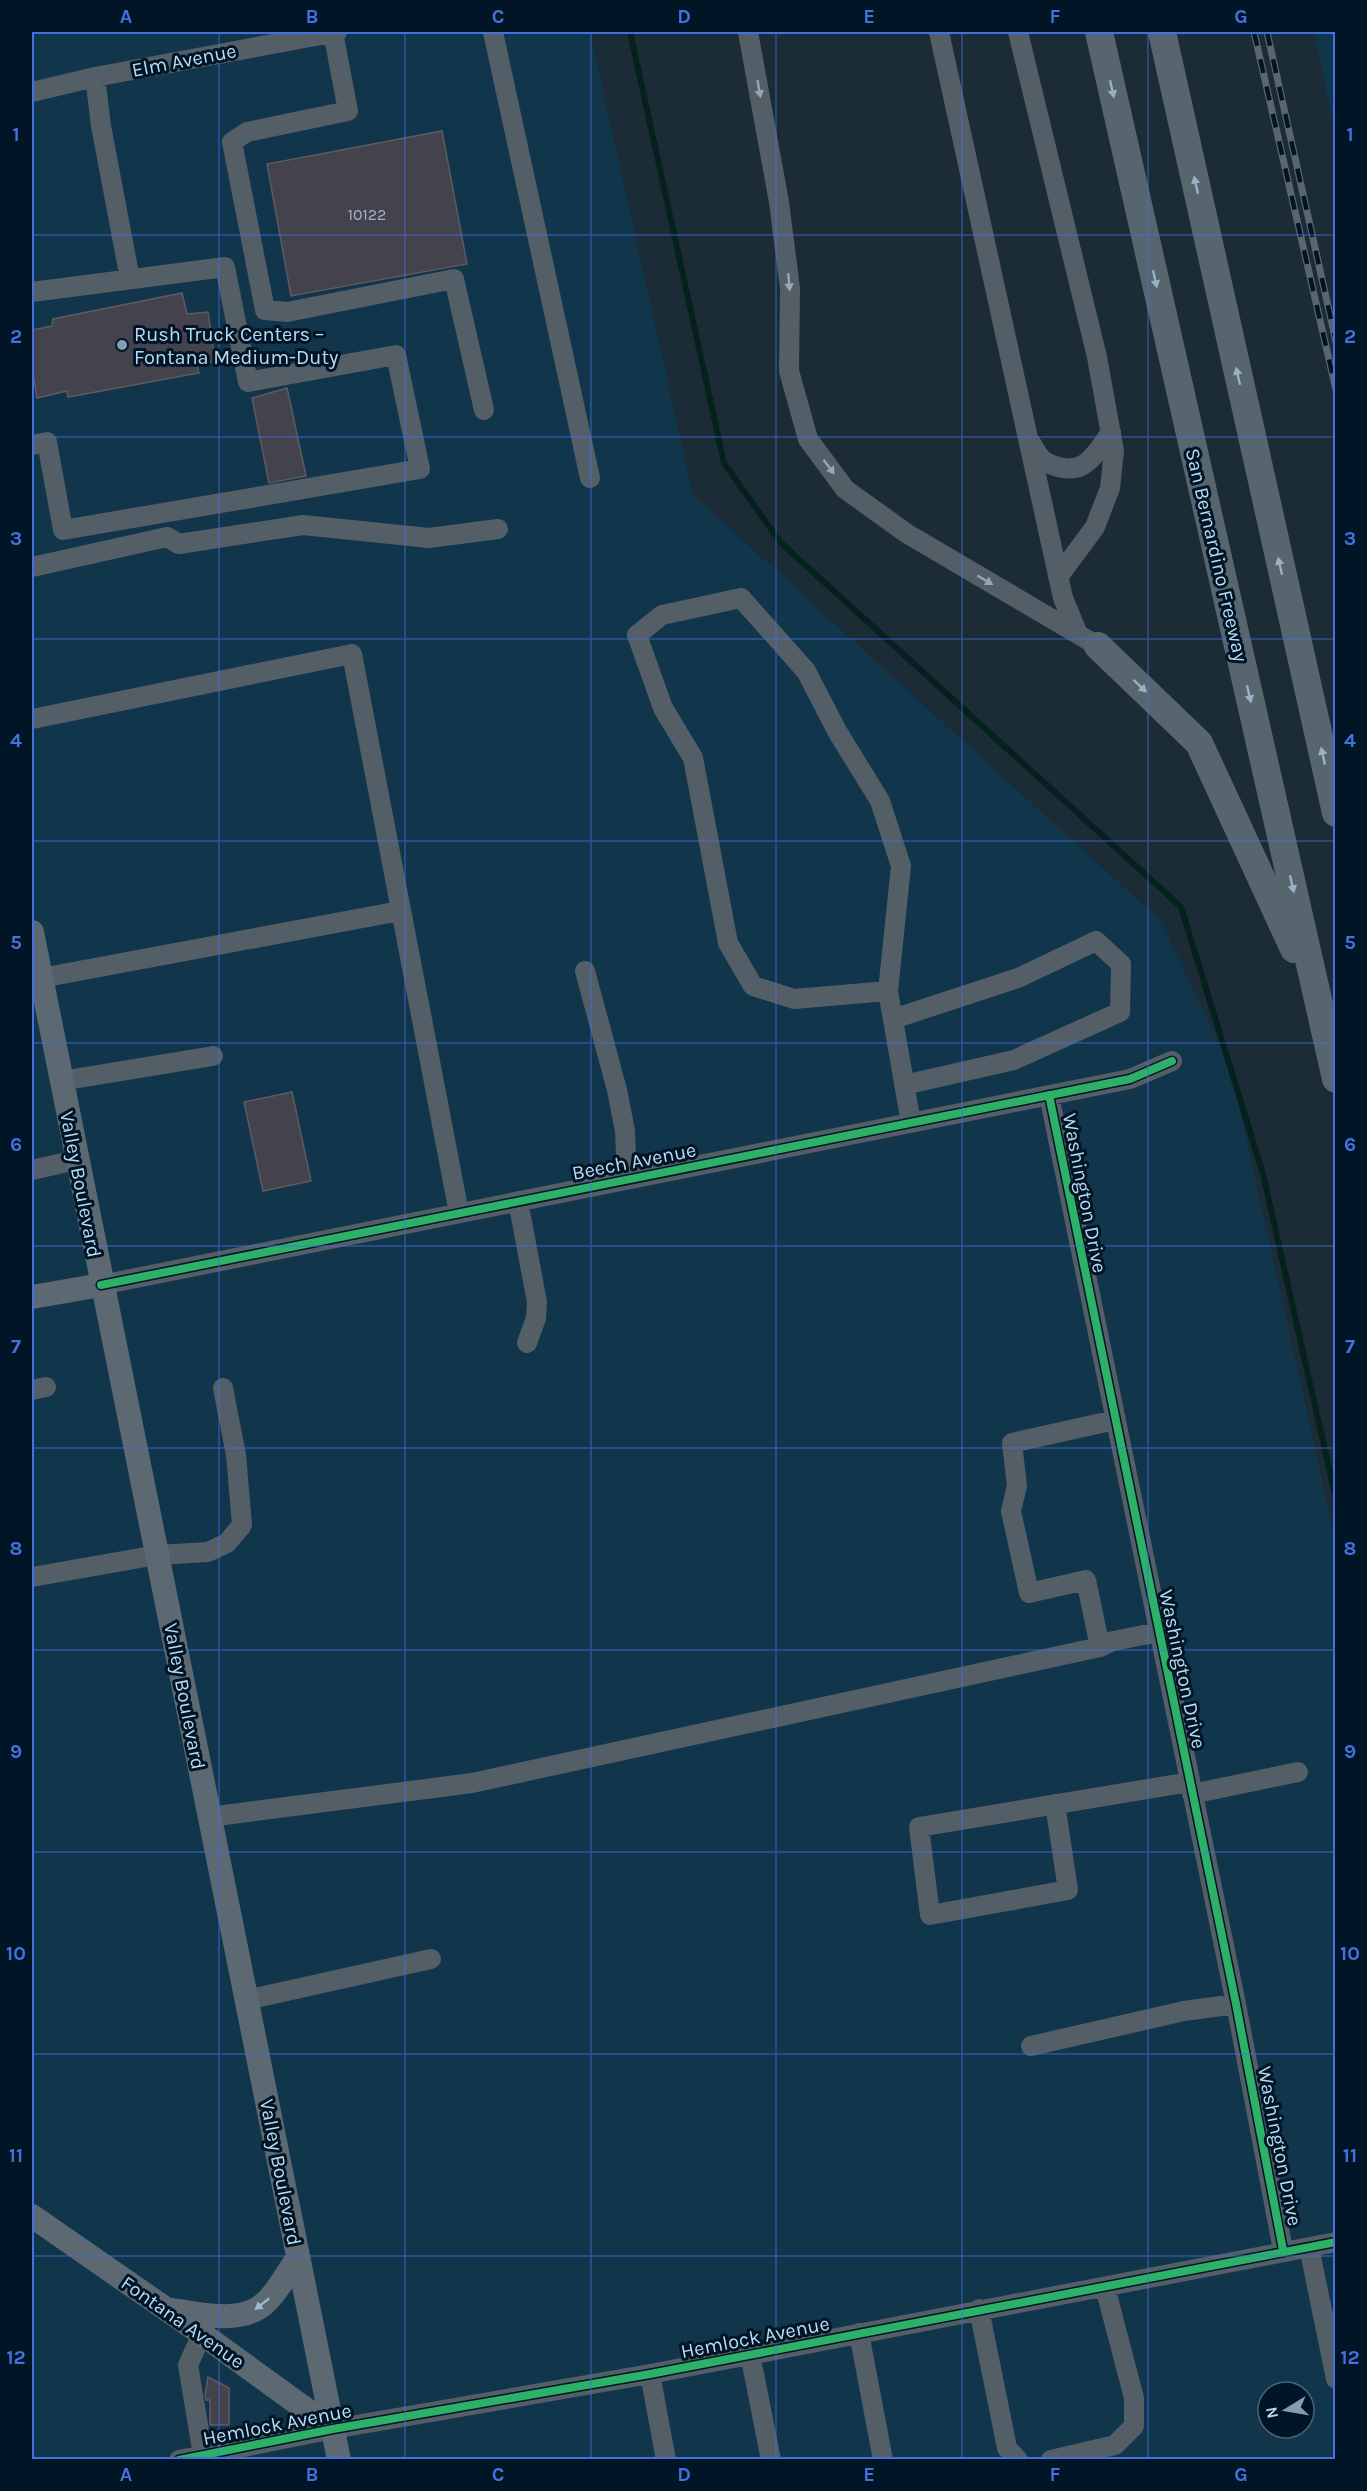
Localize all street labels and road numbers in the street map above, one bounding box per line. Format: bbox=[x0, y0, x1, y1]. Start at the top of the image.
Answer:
street label: Elm Avenue bbox=[130, 39, 238, 82]
street label: San Bernardino Freeway bbox=[1181, 446, 1252, 664]
street label: Valley Boulevard bbox=[55, 1109, 106, 1259]
street label: Washington Drive bbox=[1058, 1111, 1111, 1275]
street label: Beech Avenue bbox=[570, 1138, 698, 1185]
street label: Washington Drive bbox=[1154, 1587, 1211, 1751]
street label: Valley Boulevard bbox=[159, 1621, 210, 1771]
street label: Washington Drive bbox=[1253, 2064, 1306, 2228]
street label: Valley Boulevard bbox=[255, 2097, 306, 2247]
street label: Fontana Avenue bbox=[117, 2271, 249, 2373]
street label: Hemlock Avenue bbox=[679, 2312, 831, 2363]
street label: Hemlock Avenue bbox=[201, 2399, 353, 2450]

